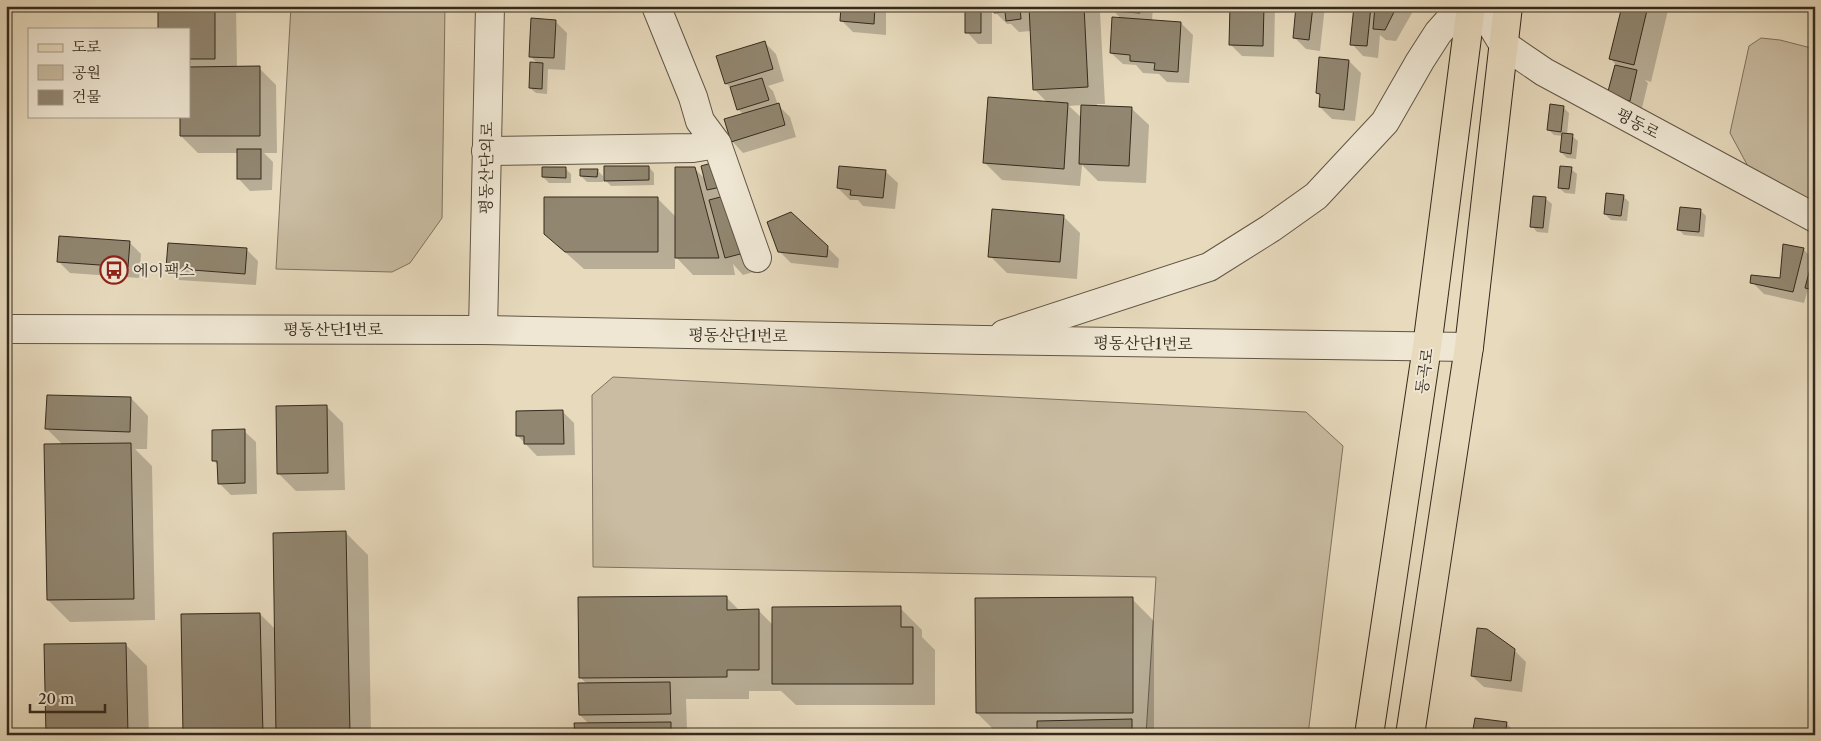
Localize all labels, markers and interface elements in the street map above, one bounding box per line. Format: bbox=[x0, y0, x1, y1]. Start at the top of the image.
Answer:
legend bbox=[28, 28, 190, 118]
text: 도로 bbox=[72, 37, 101, 56]
text: 공원 bbox=[72, 63, 101, 82]
text: 건물 bbox=[72, 87, 101, 106]
street label: 평동로 bbox=[1613, 103, 1664, 143]
street label: 평동산단외로 bbox=[475, 121, 497, 215]
bus stop icon: 에이팩스 bbox=[99, 255, 129, 285]
place label: 에이팩스 bbox=[133, 260, 195, 280]
street label: 평동산단1번로 bbox=[283, 319, 383, 339]
street label: 평동산단1번로 bbox=[688, 324, 788, 346]
street label: 평동산단1번로 bbox=[1093, 332, 1193, 354]
street label: 동곡로 bbox=[1411, 346, 1437, 395]
scale bar bbox=[30, 681, 105, 713]
text: 20 m bbox=[38, 689, 74, 708]

